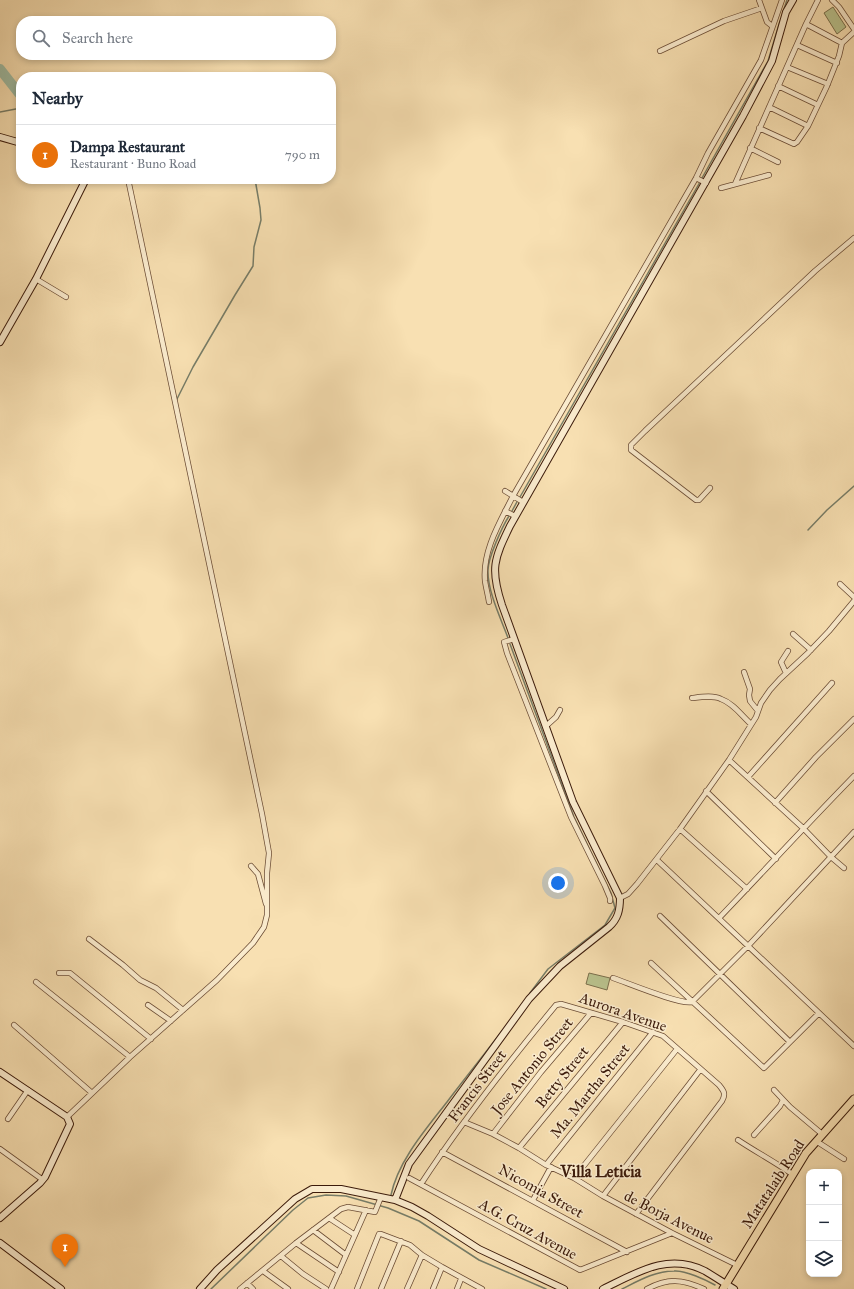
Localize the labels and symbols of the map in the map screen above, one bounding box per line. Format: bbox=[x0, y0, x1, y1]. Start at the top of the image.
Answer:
your location bbox=[548, 873, 568, 893]
street label: Aurora Avenue bbox=[576, 988, 669, 1035]
street label: Jose Antonio Street bbox=[486, 1013, 578, 1120]
street label: Ma. Martha Street bbox=[546, 1040, 634, 1142]
street label: Betty Street bbox=[532, 1042, 593, 1112]
street label: Francis Street bbox=[444, 1046, 510, 1126]
street label: Matatalaib Road bbox=[738, 1136, 809, 1232]
street label: Nicomia Street bbox=[495, 1160, 587, 1222]
district label: Villa Leticia bbox=[560, 1162, 643, 1181]
street label: de Borja Avenue bbox=[621, 1187, 717, 1247]
street label: A.G. Cruz Avenue bbox=[475, 1194, 580, 1263]
pin: 1 bbox=[52, 1234, 78, 1267]

